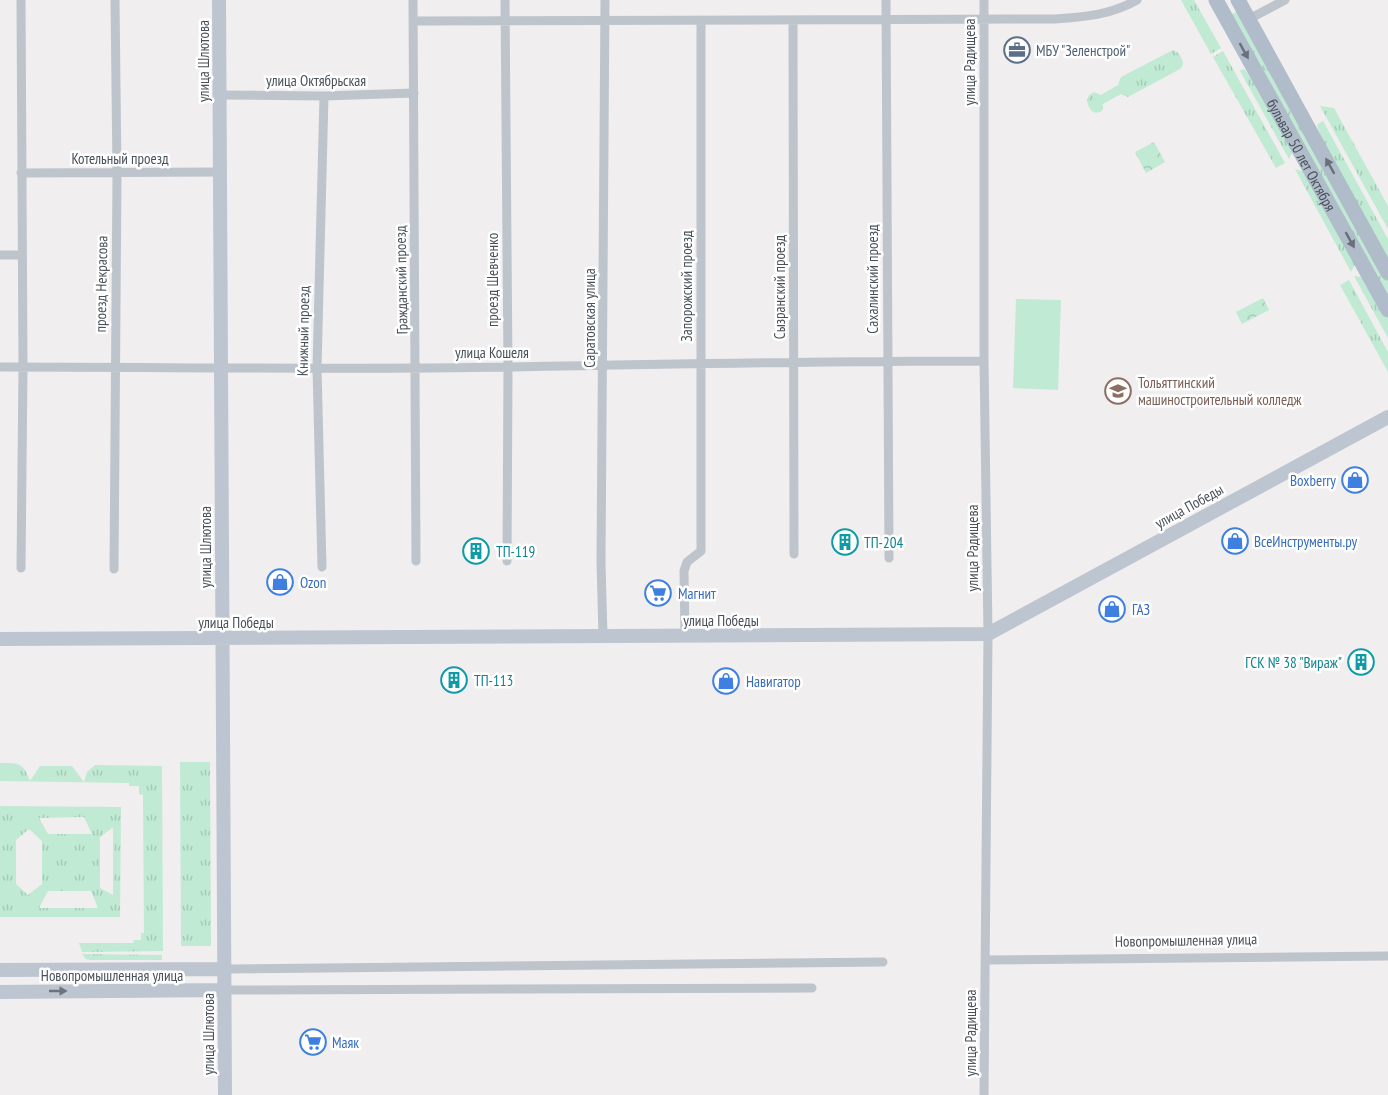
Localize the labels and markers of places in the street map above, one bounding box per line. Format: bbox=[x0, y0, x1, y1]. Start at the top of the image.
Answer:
office icon: МБУ "Зеленстрой" bbox=[1002, 35, 1032, 65]
place label: МБУ "Зеленстрой" bbox=[1036, 41, 1130, 60]
place label: Тольяттинский машиностроительный колледж bbox=[1138, 373, 1302, 409]
school or university icon: Тольяттинский машиностроительный колледж bbox=[1103, 376, 1133, 406]
shop icon: Boxberry bbox=[1340, 465, 1370, 495]
place label: Boxberry bbox=[1290, 471, 1336, 490]
shop icon: ВсеИнструменты.ру bbox=[1220, 526, 1250, 556]
building icon: ТП-204 bbox=[830, 527, 860, 557]
place label: ВсеИнструменты.ру bbox=[1254, 532, 1358, 551]
place label: ТП-204 bbox=[864, 533, 903, 552]
building icon: ТП-119 bbox=[461, 536, 491, 566]
place label: ТП-119 bbox=[496, 542, 535, 561]
shop icon: Ozon bbox=[265, 567, 295, 597]
place label: Ozon bbox=[300, 573, 326, 592]
supermarket icon: Магнит bbox=[643, 578, 673, 608]
place label: Магнит bbox=[678, 584, 716, 603]
shop icon: ГАЗ bbox=[1097, 594, 1127, 624]
place label: ГАЗ bbox=[1132, 600, 1150, 619]
building icon: ГСК № 38 "Вираж" bbox=[1346, 647, 1376, 677]
place label: ГСК № 38 "Вираж" bbox=[1245, 653, 1342, 672]
building icon: ТП-113 bbox=[439, 665, 469, 695]
shop icon: Навигатор bbox=[711, 666, 741, 696]
place label: ТП-113 bbox=[474, 671, 513, 690]
place label: Навигатор bbox=[746, 672, 801, 691]
supermarket icon: Маяк bbox=[298, 1027, 328, 1057]
place label: Маяк bbox=[332, 1033, 359, 1052]

